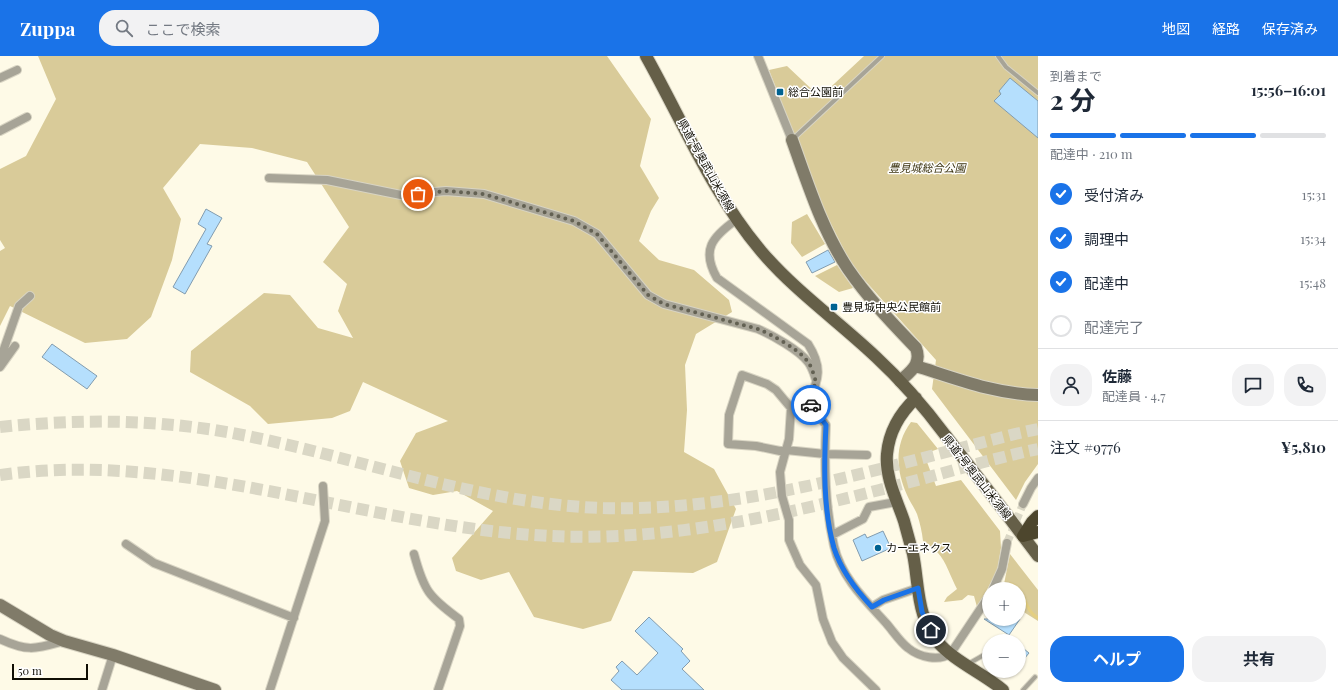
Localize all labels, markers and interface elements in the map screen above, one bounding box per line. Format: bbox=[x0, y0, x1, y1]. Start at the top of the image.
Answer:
search box bbox=[99, 10, 379, 46]
text: Zuppa bbox=[20, 15, 75, 41]
icon: search bbox=[113, 17, 135, 39]
text: ここで検索 bbox=[145, 19, 220, 39]
text: 地図 bbox=[1162, 19, 1190, 38]
text: 経路 bbox=[1212, 19, 1240, 38]
text: 保存済み bbox=[1262, 19, 1318, 38]
text: 到着まで bbox=[1050, 67, 1102, 84]
text: 15:56–16:01 bbox=[1251, 80, 1326, 100]
text: 2 分 bbox=[1050, 82, 1095, 117]
place label: 総合公園前 bbox=[788, 84, 843, 99]
marker: 総合公園前 bbox=[775, 87, 785, 97]
street label: 県道7号奥武山米須線 bbox=[675, 116, 738, 214]
text: 配達中 · 210 m bbox=[1050, 145, 1133, 162]
park label: 豊見城総合公園 bbox=[889, 160, 967, 175]
pin bbox=[401, 177, 435, 211]
icon: bag bbox=[407, 183, 429, 205]
icon: check bbox=[1050, 183, 1072, 205]
text: 受付済み bbox=[1084, 185, 1144, 205]
text: 15:31 bbox=[1302, 186, 1326, 203]
icon: check bbox=[1050, 227, 1072, 249]
text: 調理中 bbox=[1084, 229, 1129, 249]
text: 15:34 bbox=[1300, 230, 1326, 247]
icon: check bbox=[1050, 271, 1072, 293]
text: 配達中 bbox=[1084, 273, 1129, 293]
text: 15:48 bbox=[1299, 274, 1326, 291]
place label: 豊見城中央公民館前 bbox=[842, 299, 941, 314]
marker: 豊見城中央公民館前 bbox=[829, 302, 839, 312]
text: 配達完了 bbox=[1084, 317, 1144, 337]
button: person bbox=[1050, 364, 1092, 406]
button: chat bbox=[1232, 364, 1274, 406]
button: phone bbox=[1284, 364, 1326, 406]
text: 佐藤 bbox=[1102, 366, 1132, 386]
courier bbox=[791, 385, 831, 425]
text: 配達員 · 4.7 bbox=[1102, 387, 1166, 404]
icon: car bbox=[800, 394, 822, 416]
street label: 県道7号奥武山米須線 bbox=[940, 431, 1015, 522]
text: 注文 #9776 bbox=[1050, 437, 1121, 457]
text: ¥5,810 bbox=[1281, 437, 1326, 457]
place label: カーエネクス bbox=[886, 540, 952, 555]
marker: カーエネクス bbox=[873, 543, 883, 553]
map controls bbox=[982, 582, 1026, 678]
button: + bbox=[982, 582, 1026, 626]
pin bbox=[914, 613, 948, 647]
icon: home bbox=[920, 619, 942, 641]
button: − bbox=[982, 634, 1026, 678]
button: ヘルプ bbox=[1050, 636, 1184, 682]
button: 共有 bbox=[1192, 636, 1326, 682]
scale bar bbox=[12, 662, 88, 681]
text: 50 m bbox=[18, 663, 42, 678]

